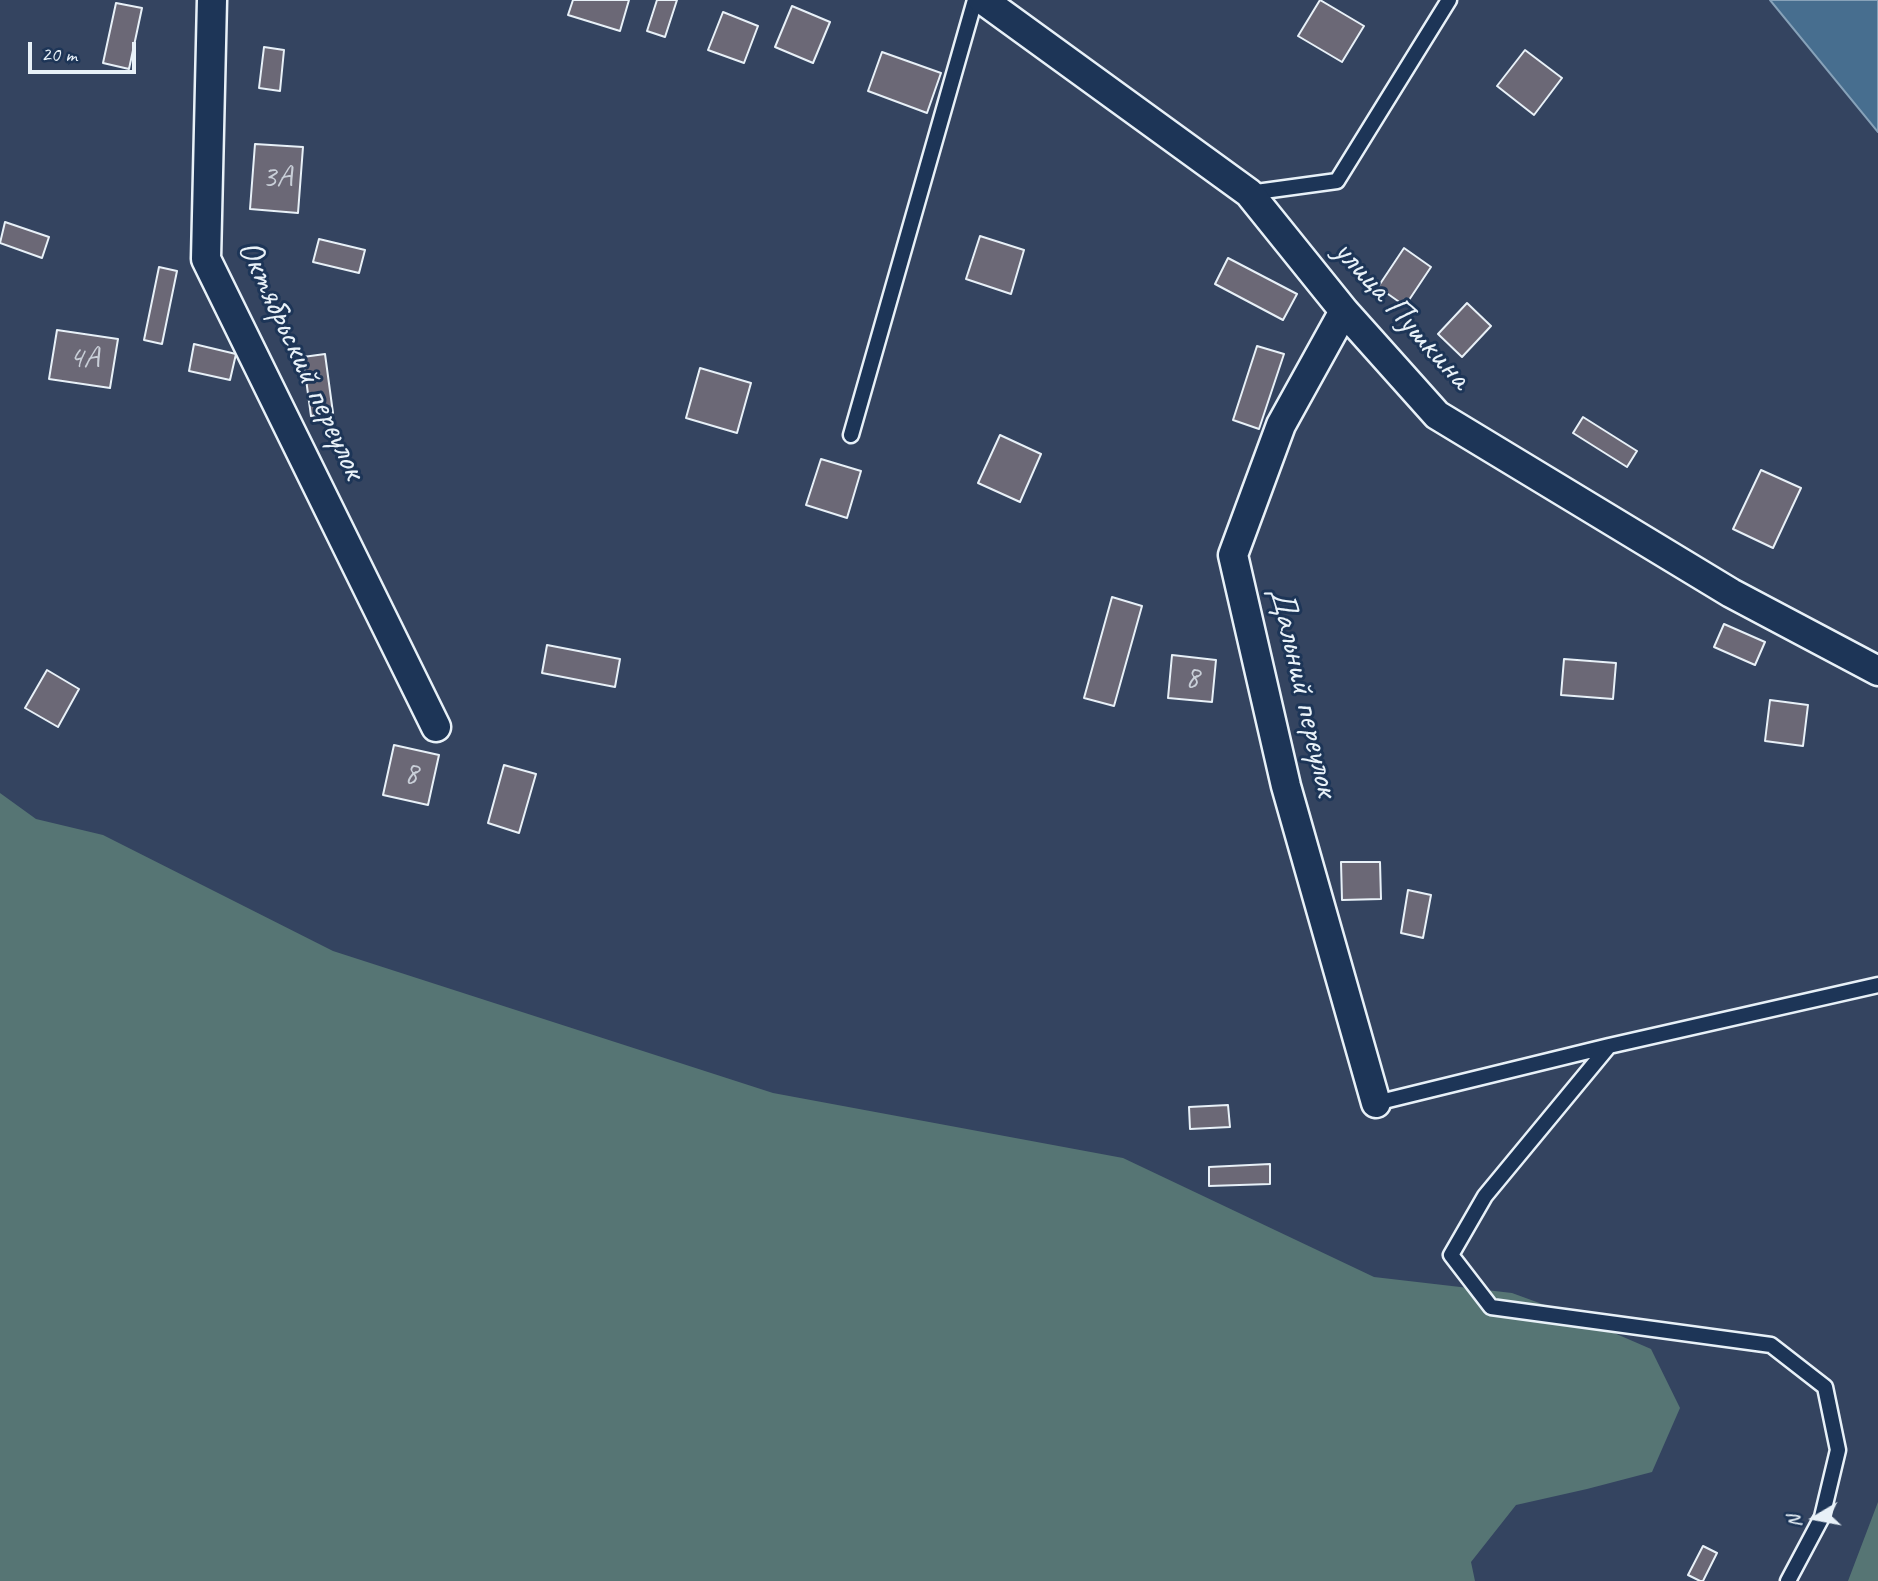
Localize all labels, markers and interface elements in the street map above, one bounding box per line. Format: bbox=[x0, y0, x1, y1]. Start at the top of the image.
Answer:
scale bar bbox=[32, 28, 140, 72]
text: 20 m bbox=[41, 41, 77, 67]
house number: 3А bbox=[262, 159, 292, 197]
street label: улица Пушкина bbox=[1324, 232, 1480, 398]
street label: Октябрьский переулок bbox=[227, 234, 375, 486]
house number: 4А bbox=[69, 340, 99, 378]
street label: Дальний переулок bbox=[1259, 583, 1347, 801]
house number: 8 bbox=[1185, 660, 1199, 698]
house number: 8 bbox=[404, 756, 418, 794]
north arrow bbox=[1780, 1483, 1850, 1553]
text: N bbox=[1781, 1514, 1807, 1530]

